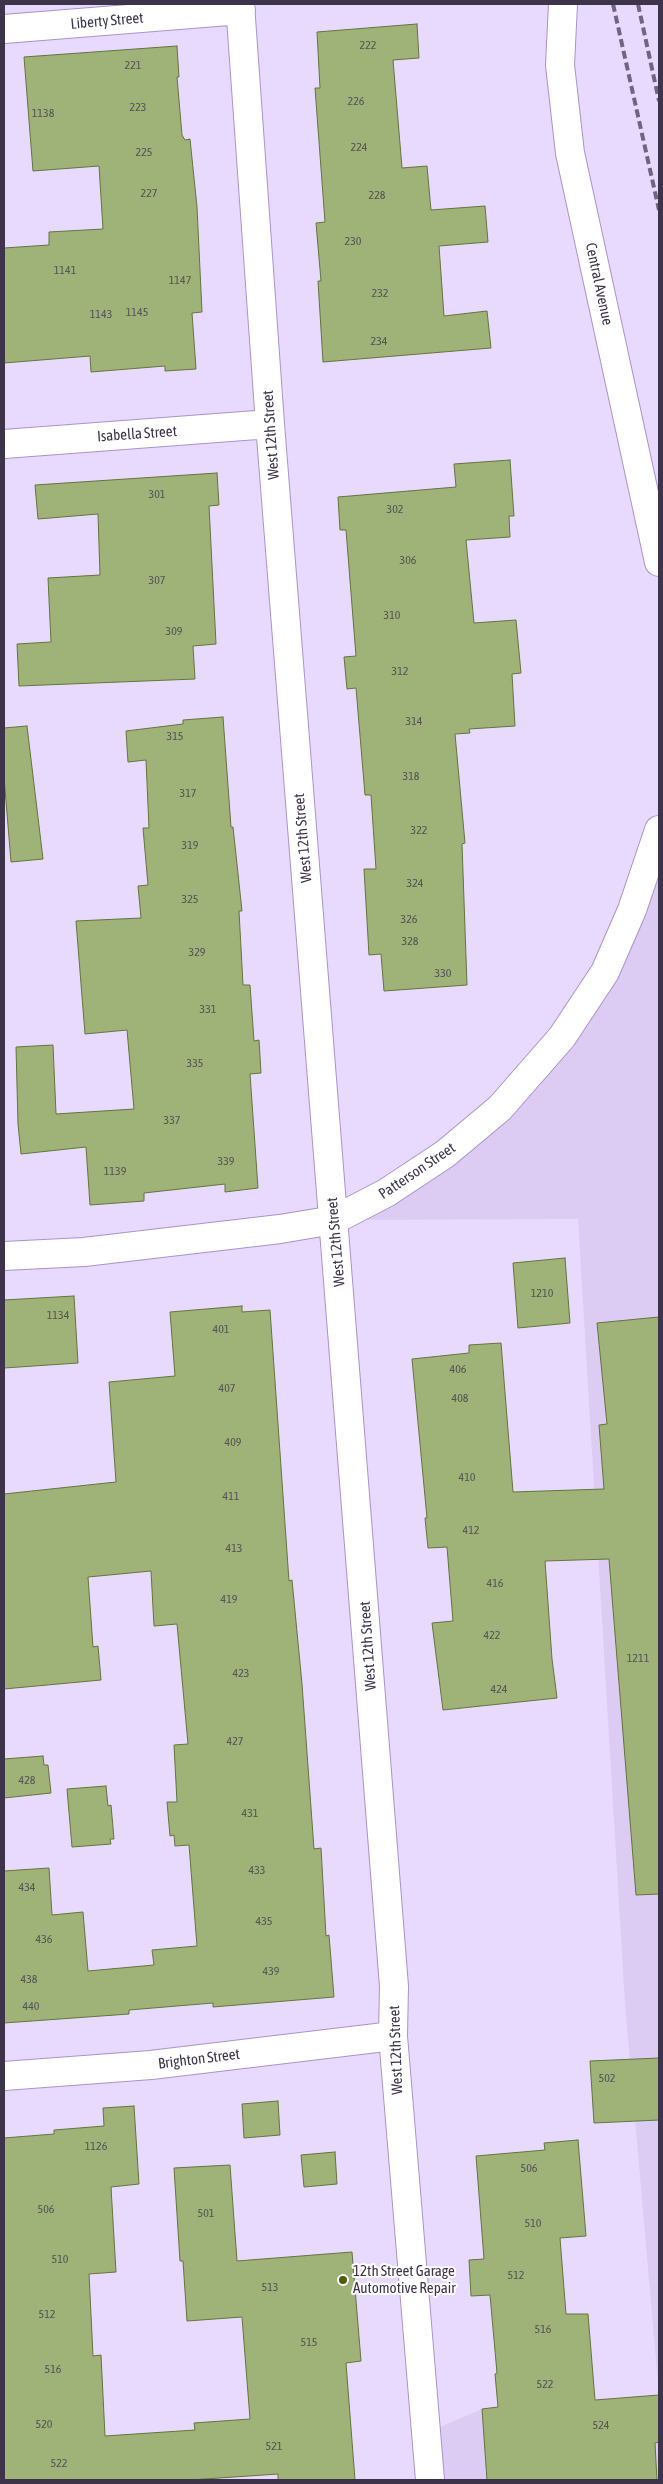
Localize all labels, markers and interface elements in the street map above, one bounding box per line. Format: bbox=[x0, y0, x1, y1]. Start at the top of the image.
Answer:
street label: Liberty Street bbox=[70, 9, 144, 33]
house number: 222 bbox=[360, 38, 376, 52]
house number: 221 bbox=[125, 58, 141, 72]
house number: 226 bbox=[348, 94, 364, 108]
house number: 223 bbox=[130, 100, 146, 114]
house number: 1138 bbox=[32, 106, 54, 120]
house number: 224 bbox=[351, 140, 367, 154]
house number: 225 bbox=[136, 145, 152, 159]
house number: 227 bbox=[141, 186, 157, 200]
house number: 228 bbox=[369, 188, 385, 202]
house number: 230 bbox=[345, 234, 361, 248]
street label: Central Avenue bbox=[581, 241, 617, 327]
house number: 1141 bbox=[54, 263, 76, 277]
house number: 1147 bbox=[169, 273, 191, 287]
house number: 232 bbox=[372, 286, 388, 300]
house number: 1145 bbox=[126, 305, 148, 319]
house number: 1143 bbox=[90, 307, 112, 321]
house number: 234 bbox=[371, 334, 387, 348]
street label: West 12th Street bbox=[259, 390, 283, 480]
street label: Isabella Street bbox=[97, 422, 177, 446]
house number: 301 bbox=[149, 487, 165, 501]
house number: 302 bbox=[387, 502, 403, 516]
house number: 306 bbox=[400, 553, 416, 567]
house number: 307 bbox=[149, 573, 165, 587]
house number: 310 bbox=[384, 608, 400, 622]
house number: 309 bbox=[166, 624, 182, 638]
house number: 312 bbox=[392, 664, 408, 678]
house number: 314 bbox=[406, 714, 422, 728]
house number: 315 bbox=[167, 729, 183, 743]
house number: 318 bbox=[403, 769, 419, 783]
house number: 317 bbox=[180, 786, 196, 800]
street label: West 12th Street bbox=[290, 793, 316, 883]
house number: 322 bbox=[411, 823, 427, 837]
house number: 319 bbox=[182, 838, 198, 852]
house number: 324 bbox=[407, 876, 423, 890]
house number: 325 bbox=[182, 892, 198, 906]
house number: 326 bbox=[401, 912, 417, 926]
house number: 328 bbox=[402, 934, 418, 948]
house number: 329 bbox=[189, 945, 205, 959]
house number: 330 bbox=[435, 966, 451, 980]
house number: 331 bbox=[200, 1002, 216, 1016]
house number: 335 bbox=[187, 1056, 203, 1070]
house number: 337 bbox=[164, 1113, 180, 1127]
street label: Patterson Street bbox=[375, 1139, 459, 1203]
house number: 339 bbox=[218, 1154, 234, 1168]
house number: 1139 bbox=[104, 1164, 126, 1178]
street label: West 12th Street bbox=[323, 1197, 349, 1287]
house number: 1210 bbox=[531, 1286, 553, 1300]
house number: 1134 bbox=[47, 1308, 69, 1322]
house number: 401 bbox=[213, 1322, 229, 1336]
house number: 406 bbox=[450, 1362, 466, 1376]
house number: 407 bbox=[219, 1381, 235, 1395]
house number: 408 bbox=[452, 1391, 468, 1405]
house number: 409 bbox=[225, 1435, 241, 1449]
house number: 410 bbox=[459, 1470, 475, 1484]
house number: 411 bbox=[223, 1489, 239, 1503]
house number: 412 bbox=[463, 1523, 479, 1537]
house number: 413 bbox=[226, 1541, 242, 1555]
house number: 416 bbox=[487, 1576, 503, 1590]
house number: 419 bbox=[221, 1592, 237, 1606]
street label: West 12th Street bbox=[356, 1601, 380, 1691]
house number: 422 bbox=[484, 1628, 500, 1642]
house number: 1211 bbox=[627, 1651, 649, 1665]
house number: 423 bbox=[233, 1666, 249, 1680]
house number: 424 bbox=[491, 1682, 507, 1696]
house number: 427 bbox=[227, 1734, 243, 1748]
house number: 428 bbox=[19, 1773, 35, 1787]
house number: 431 bbox=[242, 1806, 258, 1820]
house number: 433 bbox=[249, 1863, 265, 1877]
house number: 434 bbox=[19, 1880, 35, 1894]
house number: 435 bbox=[256, 1914, 272, 1928]
house number: 436 bbox=[36, 1932, 52, 1946]
house number: 439 bbox=[263, 1964, 279, 1978]
house number: 438 bbox=[21, 1972, 37, 1986]
house number: 440 bbox=[23, 1999, 39, 2013]
street label: West 12th Street bbox=[385, 2005, 407, 2095]
street label: Brighton Street bbox=[157, 2045, 241, 2073]
house number: 502 bbox=[599, 2071, 615, 2085]
house number: 1126 bbox=[85, 2139, 107, 2153]
house number: 506 bbox=[521, 2161, 537, 2175]
house number: 506 bbox=[38, 2202, 54, 2216]
house number: 501 bbox=[198, 2206, 214, 2220]
house number: 510 bbox=[525, 2216, 541, 2230]
house number: 510 bbox=[52, 2252, 68, 2266]
place label: 12th Street Garage Automotive Repair bbox=[353, 2262, 456, 2297]
house number: 512 bbox=[508, 2268, 524, 2282]
marker: 12th Street Garage Automotive Repair bbox=[337, 2274, 349, 2286]
house number: 513 bbox=[262, 2280, 278, 2294]
house number: 512 bbox=[39, 2307, 55, 2321]
house number: 516 bbox=[535, 2322, 551, 2336]
house number: 515 bbox=[301, 2335, 317, 2349]
house number: 516 bbox=[45, 2362, 61, 2376]
house number: 522 bbox=[537, 2377, 553, 2391]
house number: 520 bbox=[36, 2417, 52, 2431]
house number: 524 bbox=[593, 2418, 609, 2432]
house number: 521 bbox=[266, 2439, 282, 2453]
house number: 522 bbox=[51, 2456, 67, 2470]

